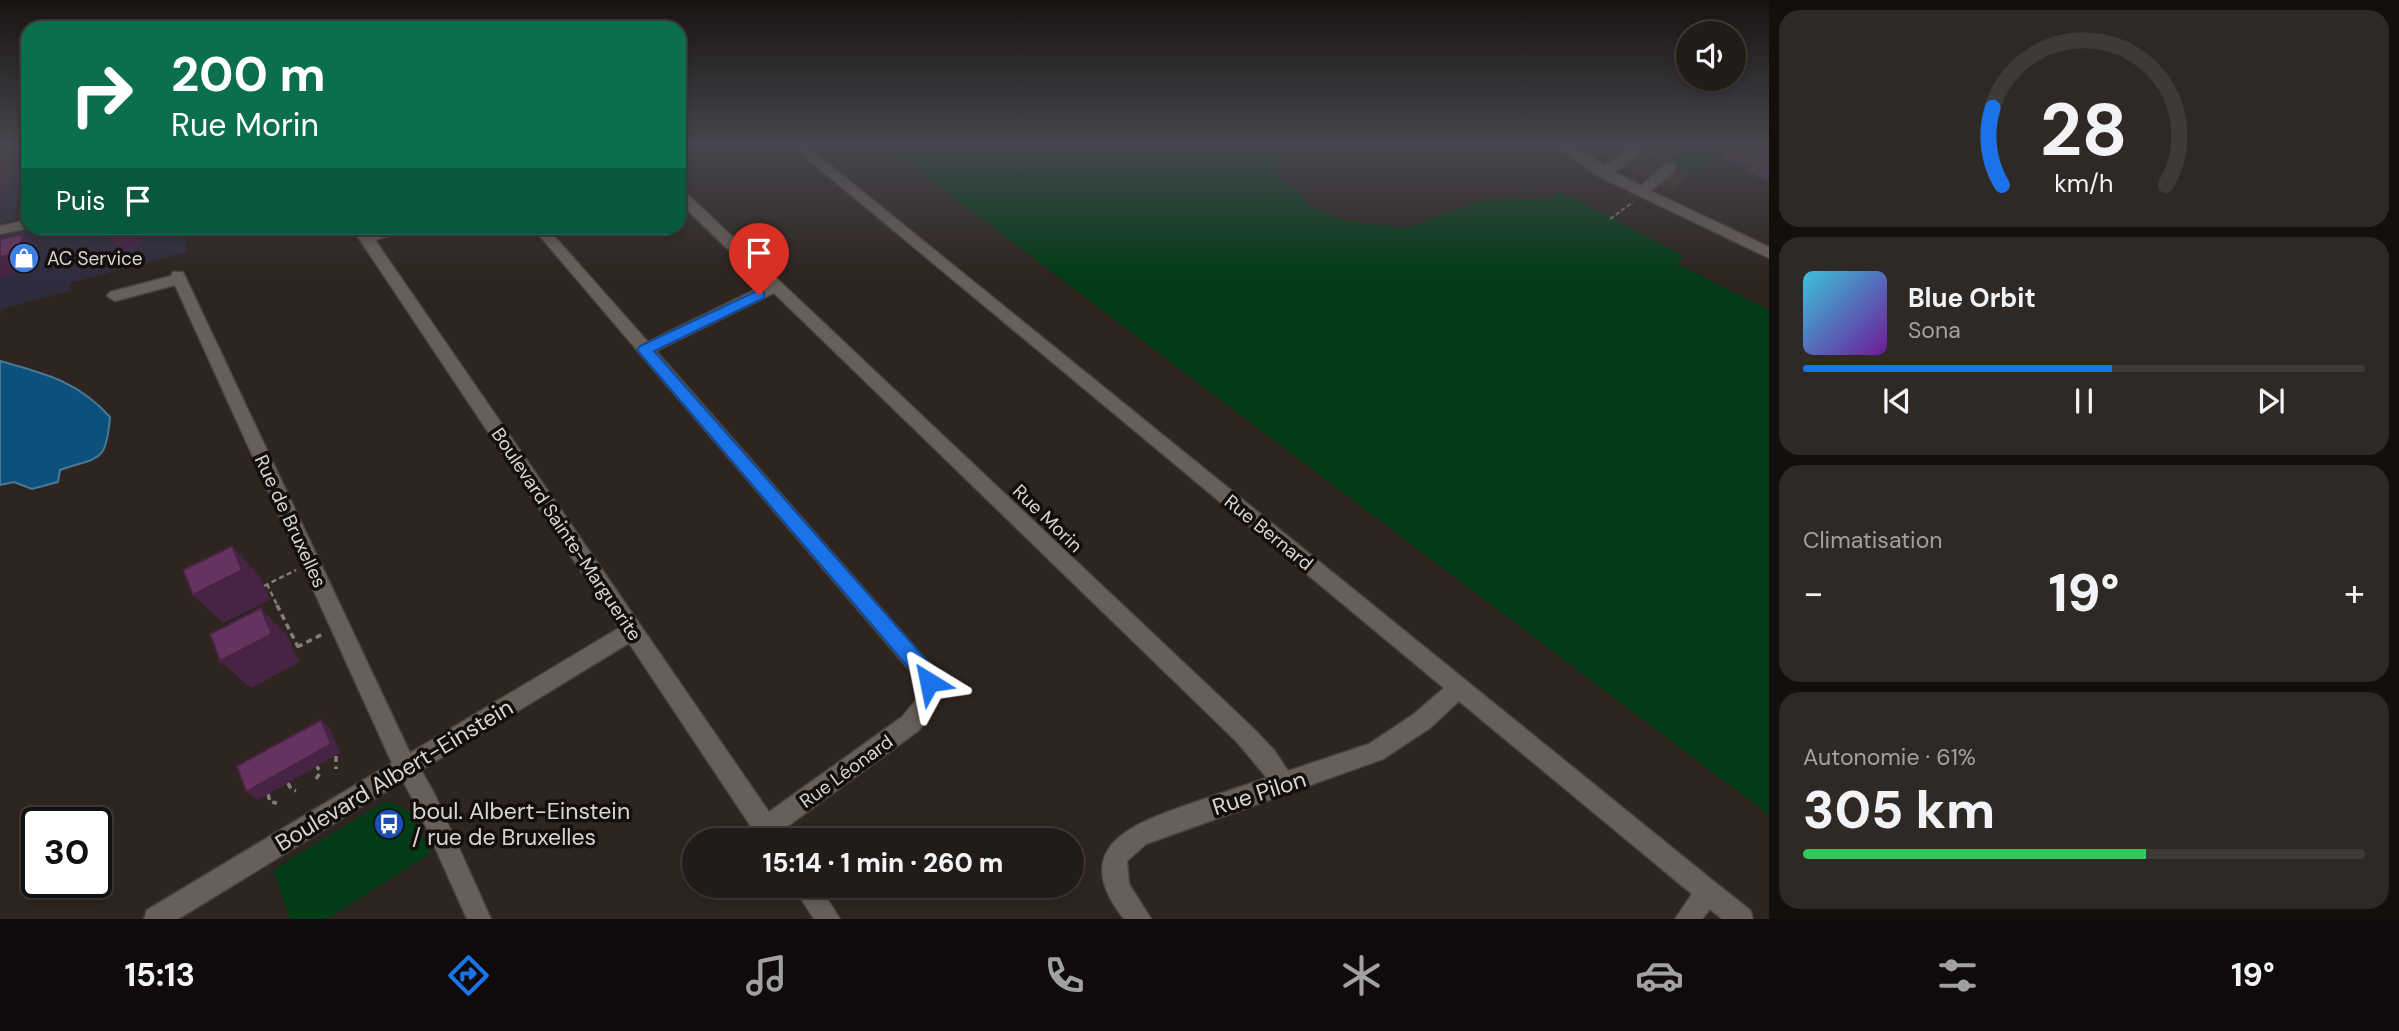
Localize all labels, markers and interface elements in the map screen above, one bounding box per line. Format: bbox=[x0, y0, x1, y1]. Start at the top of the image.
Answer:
map controls bbox=[1676, 21, 1746, 91]
button: sound bbox=[1676, 21, 1746, 91]
text: 200 m bbox=[171, 42, 326, 106]
icon: right bbox=[56, 49, 147, 140]
text: 28 bbox=[2040, 83, 2128, 178]
text: Rue Morin bbox=[171, 104, 319, 146]
text: km/h bbox=[2054, 166, 2114, 199]
icon: arrive bbox=[119, 182, 157, 220]
text: Puis bbox=[56, 184, 105, 218]
pin bbox=[729, 223, 789, 295]
icon: arrive bbox=[740, 234, 778, 272]
shop icon: AC Service bbox=[7, 241, 41, 275]
place label: AC Service bbox=[47, 246, 143, 271]
text: Blue Orbit bbox=[1908, 281, 2036, 315]
text: Sona bbox=[1908, 315, 1961, 345]
icon: previous bbox=[1878, 382, 1916, 420]
icon: pause bbox=[2065, 382, 2103, 420]
icon: next bbox=[2252, 382, 2290, 420]
street label: Boulevard Sainte-Marguerite bbox=[486, 423, 647, 646]
street label: Rue de Bruxelles bbox=[249, 451, 332, 592]
street label: Rue Morin bbox=[1007, 479, 1088, 558]
street label: Rue Bernard bbox=[1219, 489, 1318, 576]
text: Climatisation bbox=[1803, 525, 1942, 555]
text: 19° bbox=[2048, 559, 2120, 627]
text: − bbox=[1803, 568, 1824, 618]
text: + bbox=[2344, 568, 2365, 618]
position arrow bbox=[892, 645, 966, 719]
street label: Boulevard Albert-Einstein bbox=[270, 692, 518, 858]
street label: Rue Léonard bbox=[795, 729, 898, 814]
text: Autonomie · 61% bbox=[1803, 742, 1976, 772]
street label: Rue Pilon bbox=[1208, 764, 1310, 822]
text: 305 km bbox=[1803, 776, 1995, 844]
place label: boul. Albert-Einstein / rue de Bruxelles bbox=[412, 796, 630, 852]
speed limit sign: 30 bbox=[21, 807, 112, 898]
bus stop icon: boul. Albert-Einstein / rue de Bruxelles bbox=[372, 807, 406, 841]
text: 15:14 · 1 min · 260 m bbox=[763, 846, 1003, 880]
icon: directions bbox=[444, 951, 493, 1000]
icon: music bbox=[742, 951, 791, 1000]
icon: phone bbox=[1040, 951, 1089, 1000]
icon: climate bbox=[1337, 951, 1386, 1000]
icon: car bbox=[1635, 951, 1684, 1000]
icon: filters bbox=[1933, 951, 1982, 1000]
text: 15:13 bbox=[124, 954, 195, 996]
text: 19° bbox=[2231, 954, 2275, 996]

